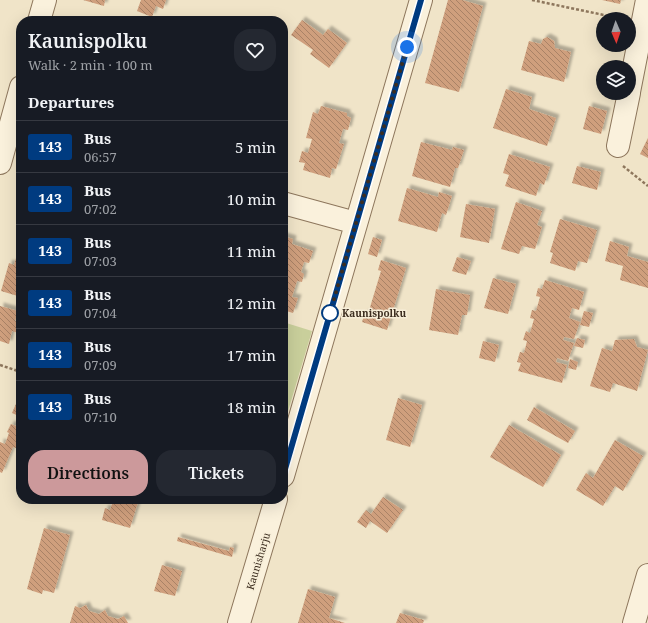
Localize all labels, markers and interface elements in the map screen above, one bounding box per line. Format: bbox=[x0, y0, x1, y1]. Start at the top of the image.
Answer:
north arrow bbox=[596, 12, 636, 52]
map controls bbox=[596, 12, 636, 100]
text: Kaunispolku bbox=[28, 28, 147, 54]
button: heart bbox=[234, 29, 276, 71]
your location bbox=[397, 37, 417, 57]
text: Walk · 2 min · 100 m bbox=[28, 56, 153, 74]
button: layers bbox=[596, 60, 636, 100]
text: Departures bbox=[28, 92, 114, 112]
text: Bus bbox=[84, 128, 111, 148]
text: 143 bbox=[38, 137, 62, 156]
text: 5 min bbox=[235, 137, 276, 157]
text: 06:57 bbox=[84, 148, 117, 166]
text: Bus bbox=[84, 180, 111, 200]
text: 143 bbox=[38, 189, 62, 208]
text: 10 min bbox=[227, 189, 276, 209]
text: 07:02 bbox=[84, 200, 117, 218]
text: Bus bbox=[84, 232, 111, 252]
text: 143 bbox=[38, 241, 62, 260]
text: 11 min bbox=[227, 241, 276, 261]
text: 07:03 bbox=[84, 252, 117, 270]
text: Bus bbox=[84, 284, 111, 304]
text: 143 bbox=[38, 293, 62, 312]
text: 12 min bbox=[227, 293, 276, 313]
text: 07:04 bbox=[84, 304, 117, 322]
marker: Kaunispolku bbox=[321, 304, 339, 322]
place label: Kaunispolku bbox=[342, 306, 406, 320]
text: Bus bbox=[84, 336, 111, 356]
text: 143 bbox=[38, 345, 62, 364]
text: 17 min bbox=[227, 345, 276, 365]
text: 07:09 bbox=[84, 356, 117, 374]
text: Bus bbox=[84, 388, 111, 408]
text: 143 bbox=[38, 397, 62, 416]
text: 18 min bbox=[227, 397, 276, 417]
text: 07:10 bbox=[84, 408, 117, 426]
button: Directions bbox=[28, 450, 148, 496]
button: Tickets bbox=[156, 450, 276, 496]
street label: Kaunisharju bbox=[243, 530, 274, 591]

